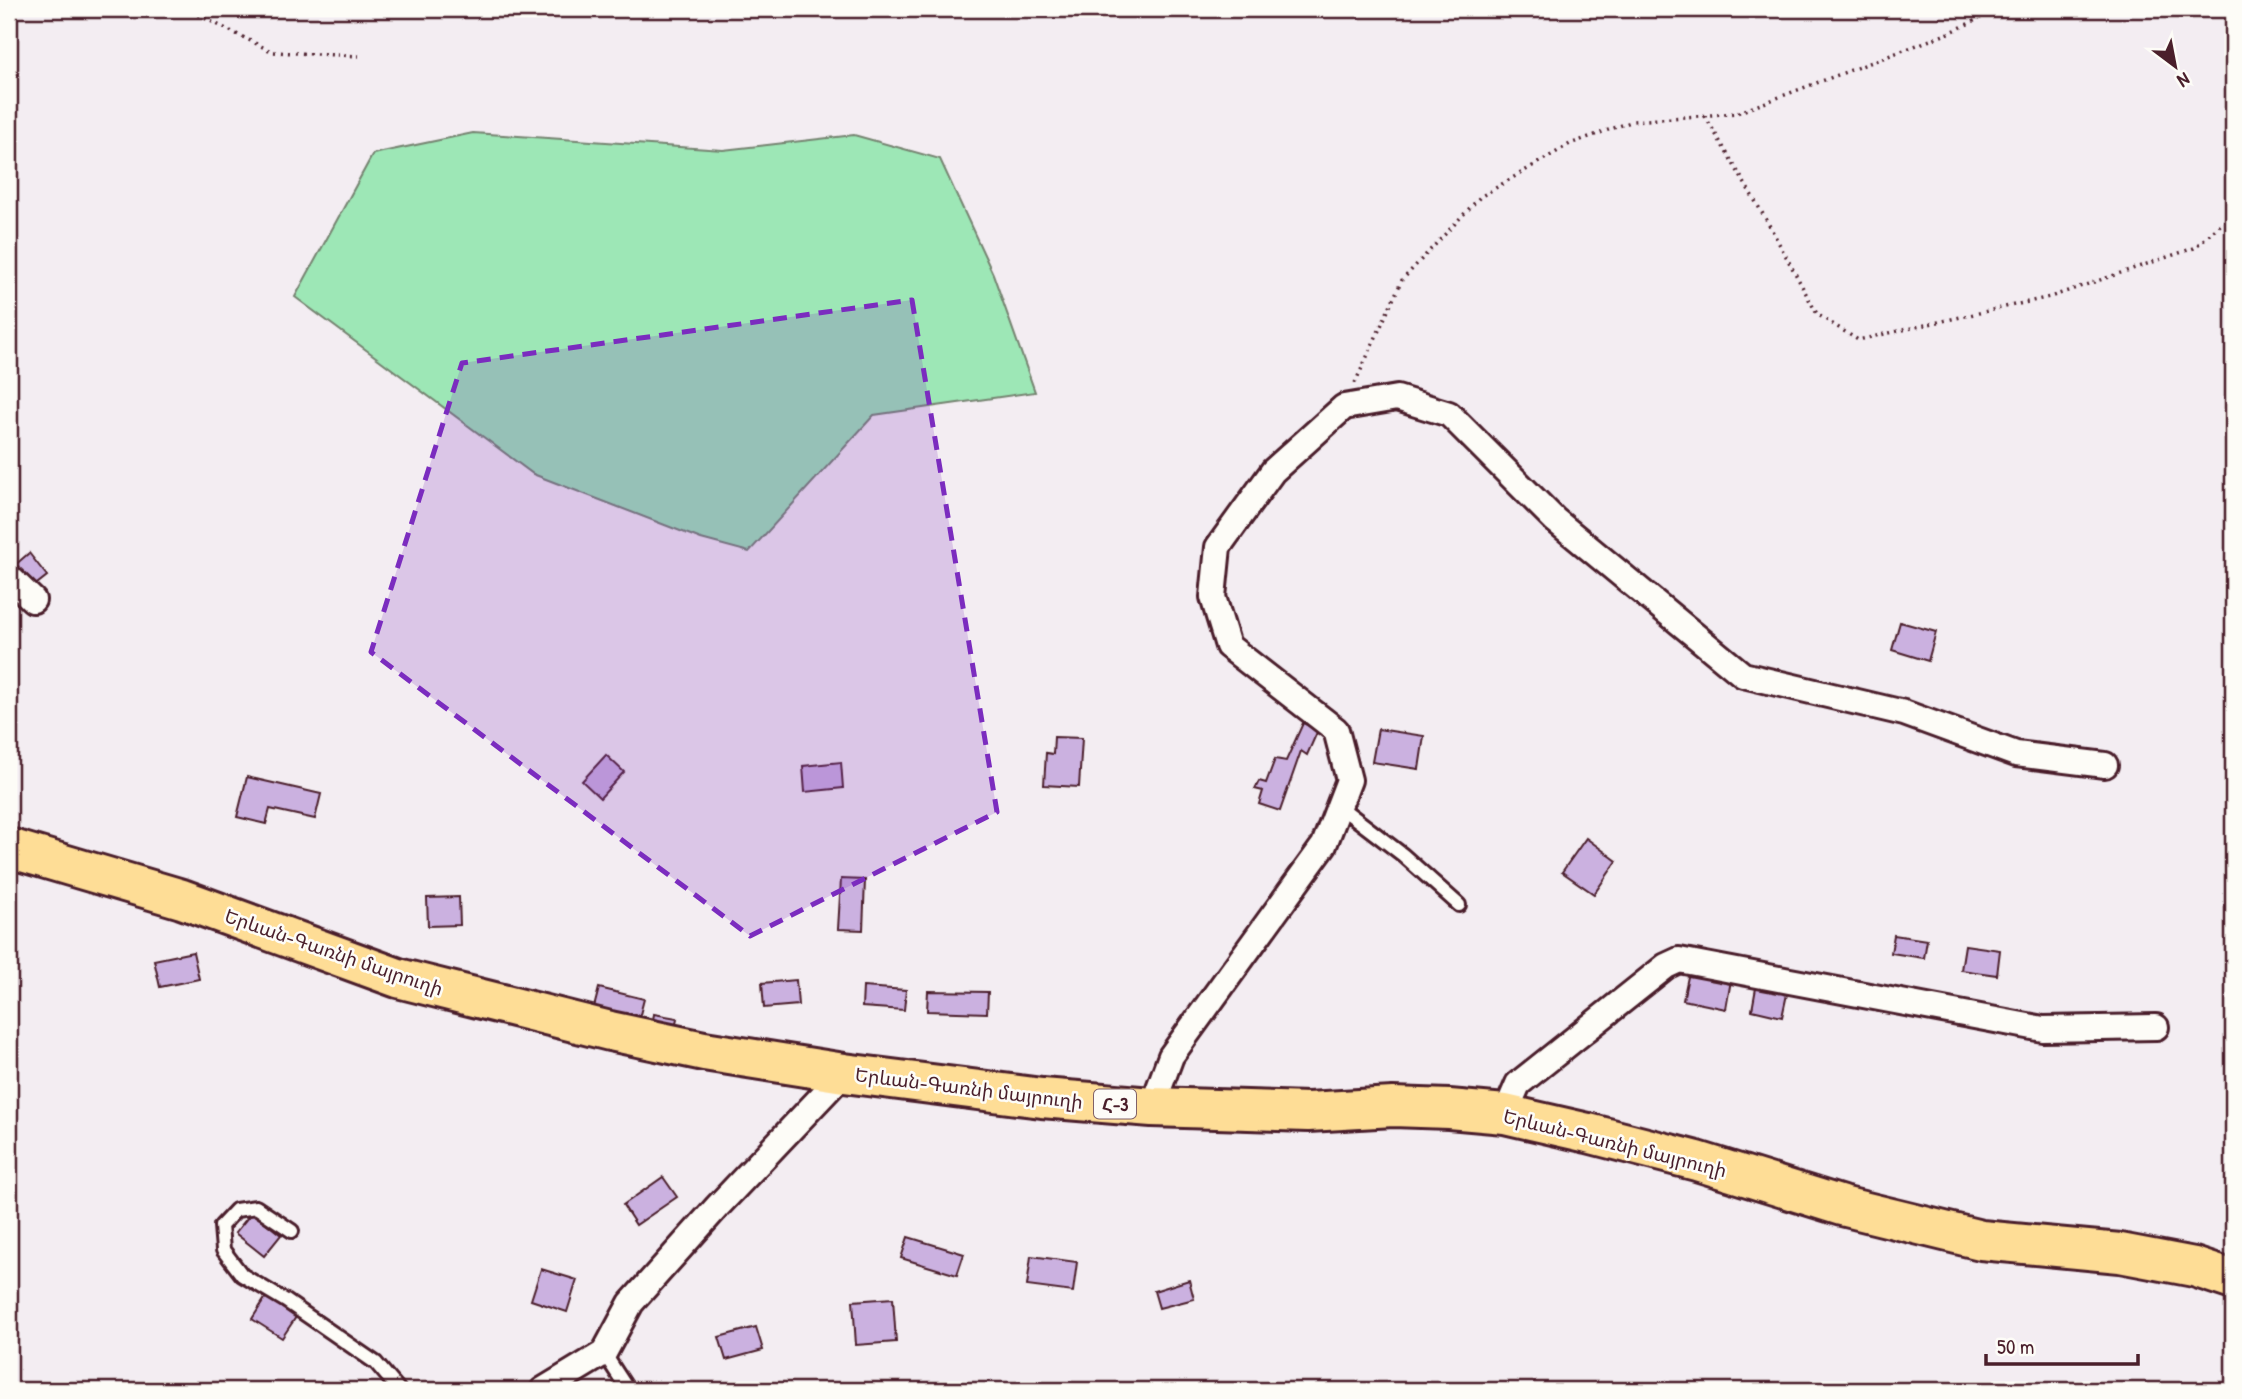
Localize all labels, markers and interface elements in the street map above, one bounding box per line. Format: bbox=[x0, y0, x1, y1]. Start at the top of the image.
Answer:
north arrow bbox=[2140, 32, 2210, 102]
text: N bbox=[2173, 67, 2195, 94]
street label: Երևան-Գառնի մայրուղի bbox=[221, 902, 447, 1002]
street label: Երևան-Գառնի մայրուղի bbox=[854, 1061, 1084, 1115]
road number: Հ-3 bbox=[1094, 1090, 1136, 1119]
street label: Երևան-Գառնի մայրուղի bbox=[1501, 1103, 1729, 1183]
scale bar bbox=[1986, 1322, 2139, 1366]
text: 50 m bbox=[1997, 1332, 2034, 1361]

